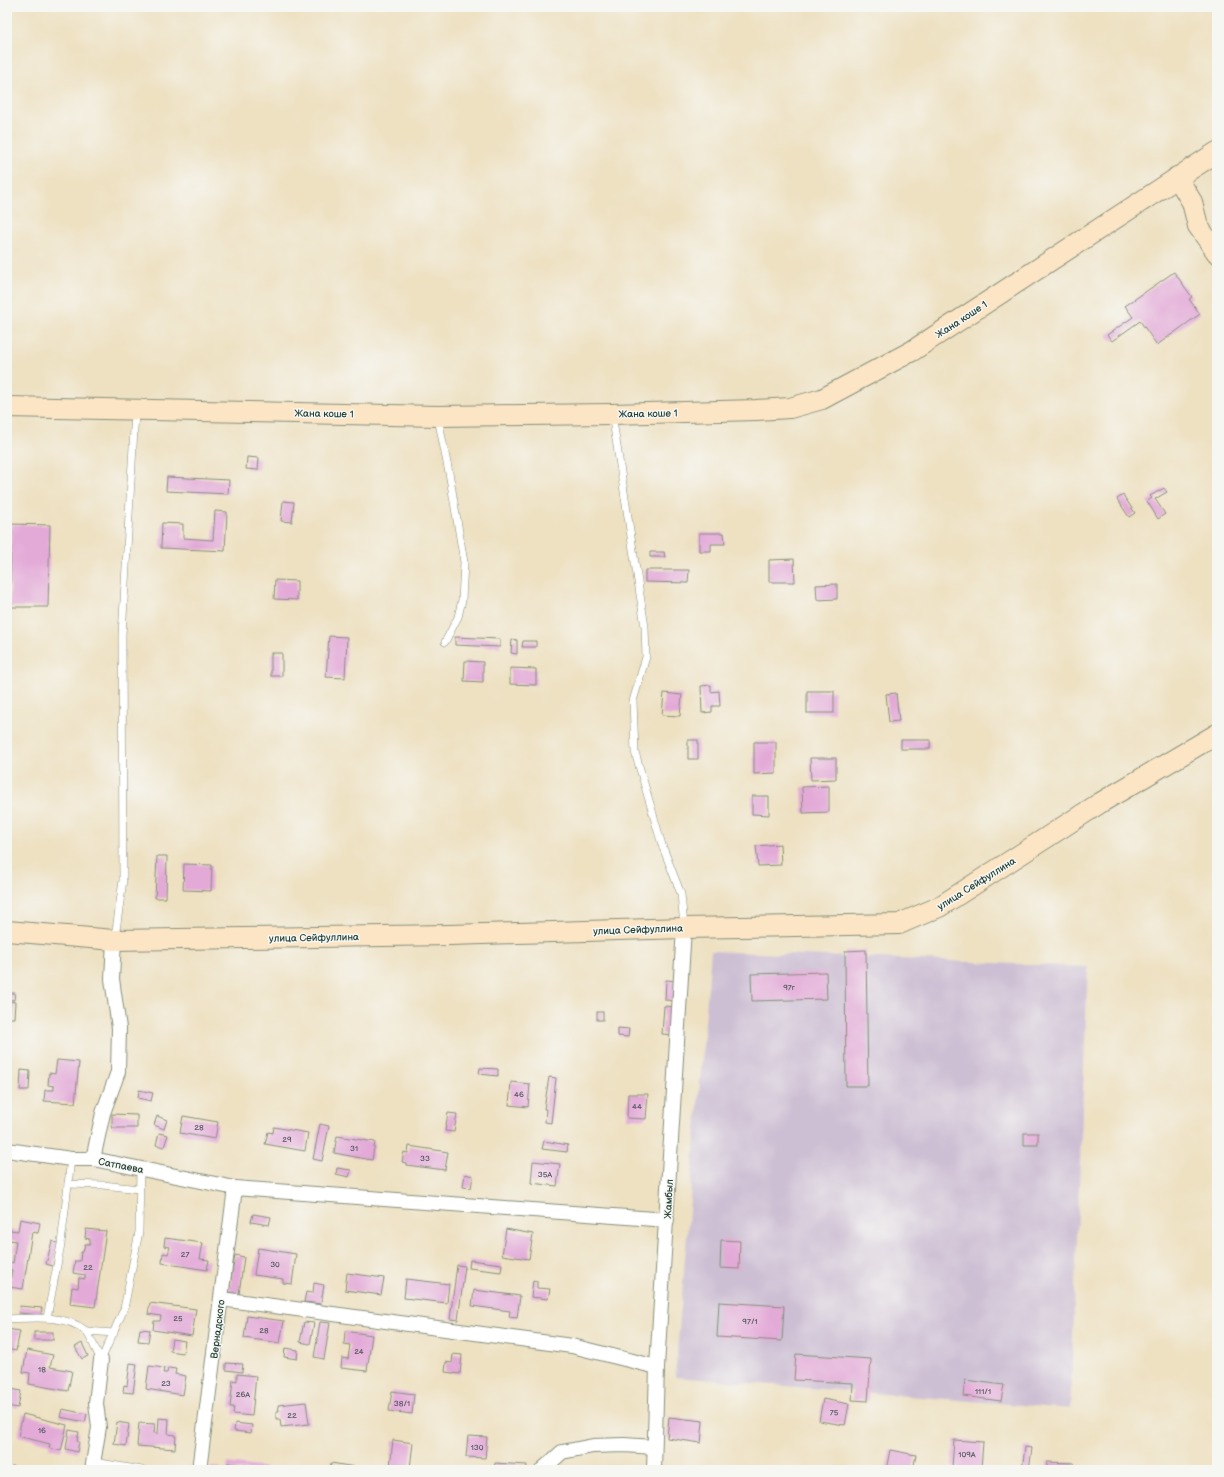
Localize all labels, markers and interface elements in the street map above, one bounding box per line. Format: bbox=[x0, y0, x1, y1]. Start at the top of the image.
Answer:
street label: Жана коше 1 bbox=[933, 299, 990, 341]
street label: Жана коше 1 bbox=[294, 407, 354, 421]
street label: Жана коше 1 bbox=[618, 407, 678, 421]
street label: улица Сейфуллина bbox=[935, 855, 1018, 913]
street label: улица Сейфуллина bbox=[593, 922, 683, 938]
street label: улица Сейфуллина bbox=[269, 931, 359, 945]
house number: 97г bbox=[783, 983, 795, 992]
house number: 46 bbox=[514, 1090, 524, 1099]
house number: 44 bbox=[632, 1102, 642, 1111]
house number: 28 bbox=[194, 1123, 204, 1132]
house number: 29 bbox=[282, 1135, 292, 1144]
house number: 31 bbox=[350, 1144, 358, 1153]
house number: 33 bbox=[420, 1154, 430, 1163]
street label: Сатпаева bbox=[97, 1156, 144, 1176]
house number: 35А bbox=[538, 1170, 552, 1179]
street label: Жамбыл bbox=[662, 1179, 676, 1219]
house number: 27 bbox=[181, 1250, 189, 1259]
house number: 30 bbox=[270, 1260, 280, 1269]
house number: 22 bbox=[83, 1263, 93, 1272]
street label: Вернадского bbox=[208, 1299, 228, 1359]
house number: 25 bbox=[173, 1314, 183, 1323]
house number: 97/1 bbox=[742, 1317, 758, 1326]
house number: 28 bbox=[259, 1326, 269, 1335]
house number: 24 bbox=[354, 1347, 364, 1356]
house number: 18 bbox=[38, 1365, 46, 1374]
house number: 23 bbox=[161, 1379, 171, 1388]
house number: 111/1 bbox=[975, 1387, 991, 1396]
house number: 26А bbox=[236, 1390, 250, 1399]
house number: 38/1 bbox=[394, 1399, 410, 1408]
house number: 75 bbox=[830, 1408, 839, 1417]
house number: 22 bbox=[287, 1411, 297, 1420]
house number: 16 bbox=[38, 1426, 46, 1435]
house number: 130 bbox=[471, 1443, 484, 1452]
house number: 109А bbox=[958, 1450, 976, 1459]

